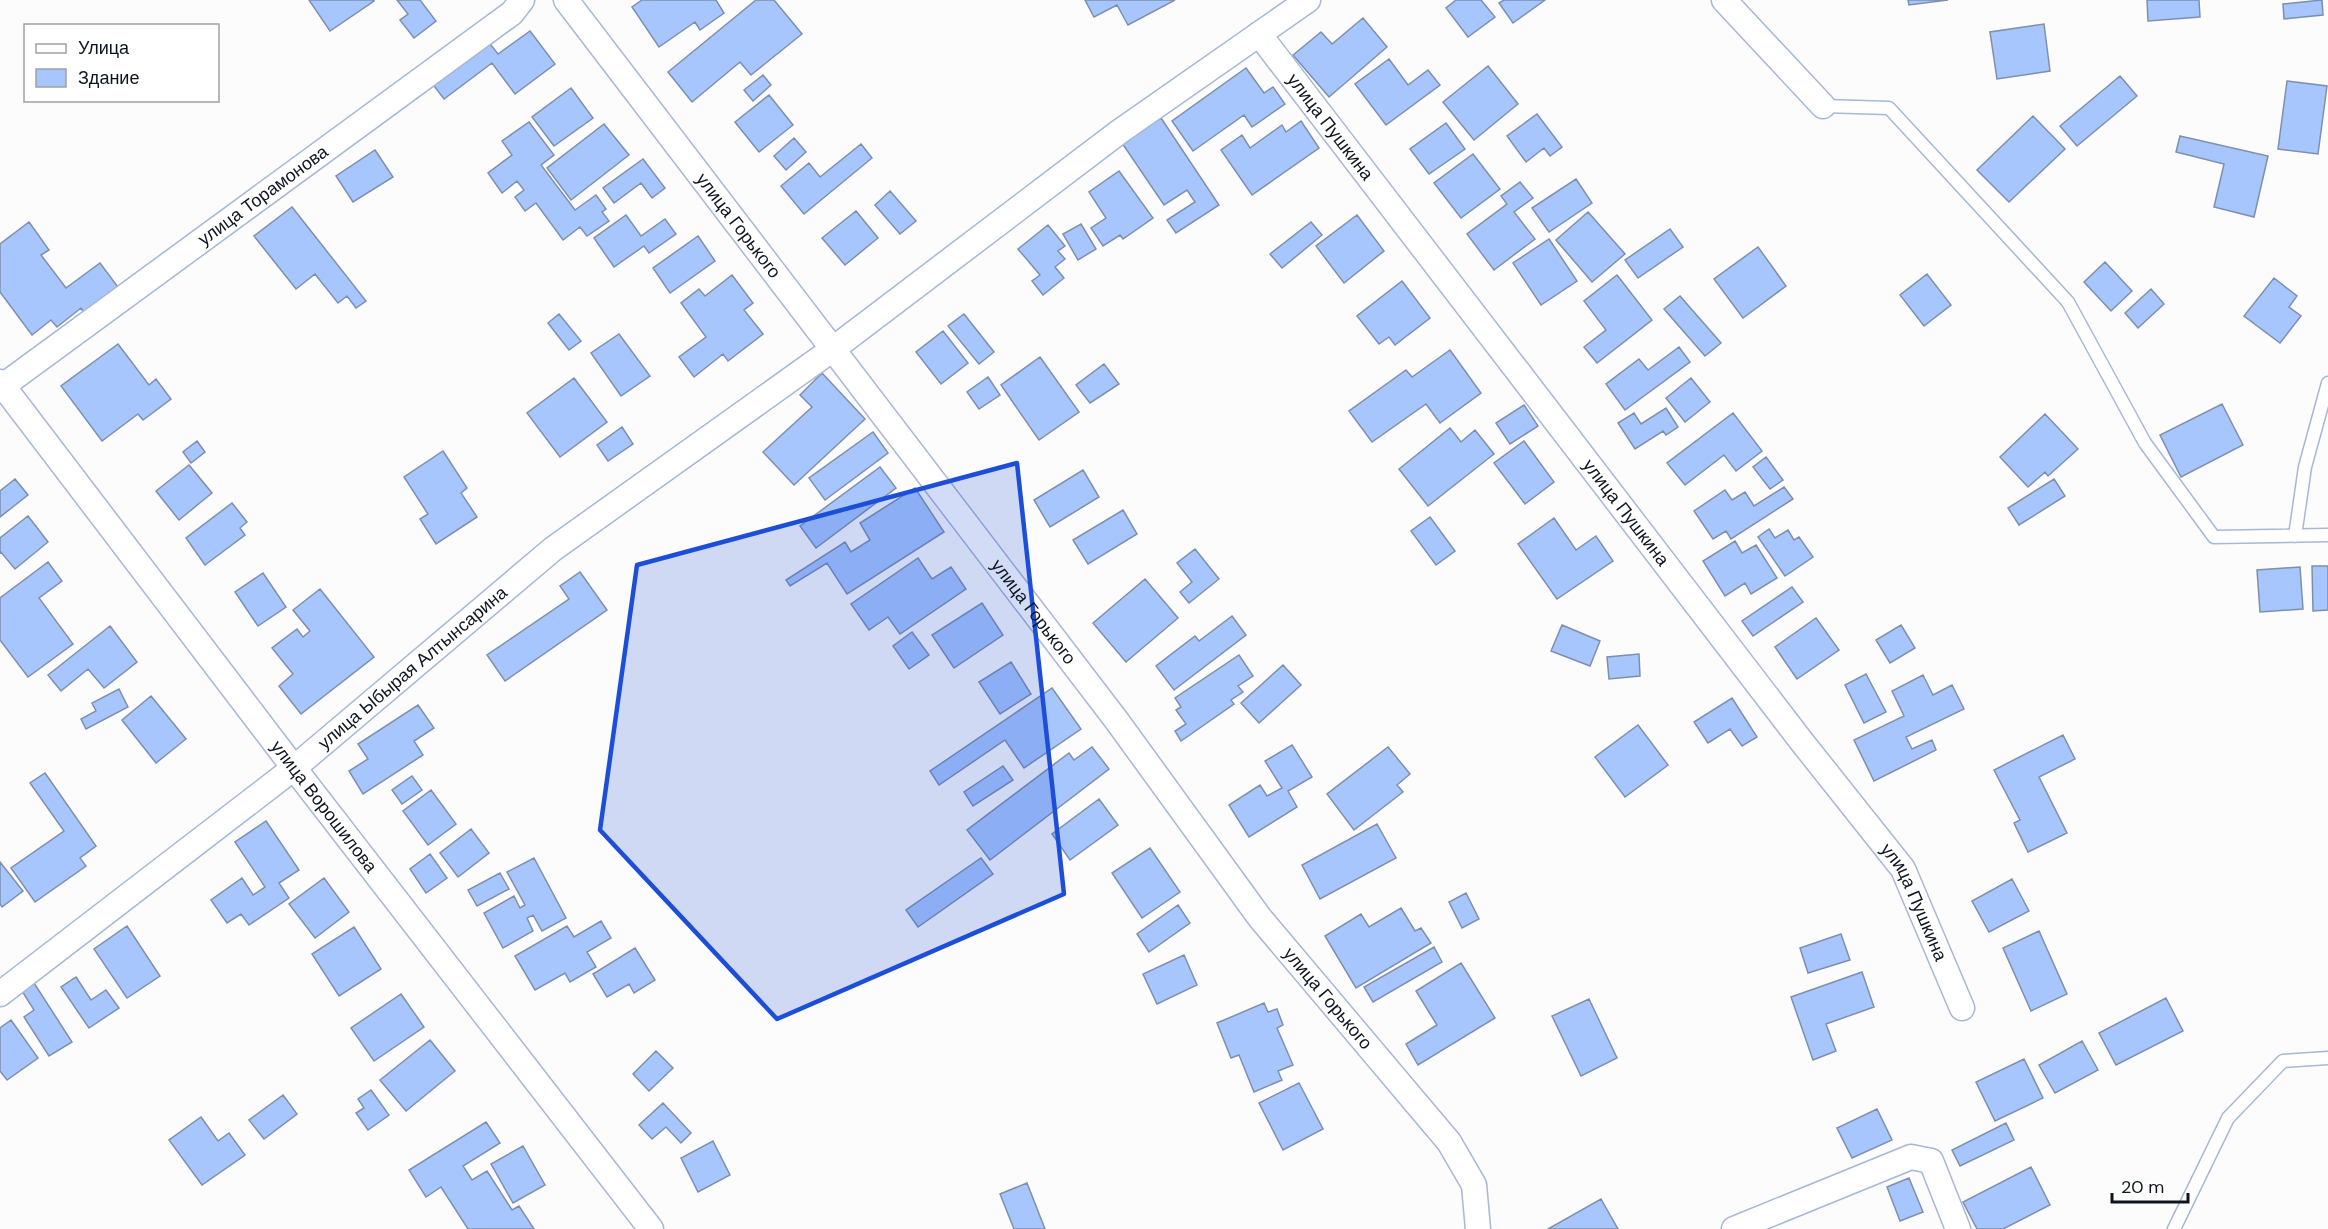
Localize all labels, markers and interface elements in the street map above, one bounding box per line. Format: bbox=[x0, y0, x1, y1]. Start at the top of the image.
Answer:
legend bbox=[24, 24, 219, 102]
text: Улица bbox=[78, 36, 130, 60]
text: Здание bbox=[78, 66, 139, 90]
street label: улица Пушкина bbox=[1282, 69, 1379, 186]
street label: улица Торамонова bbox=[193, 139, 334, 251]
street label: улица Горького bbox=[690, 168, 786, 283]
street label: улица Пушкина bbox=[1577, 454, 1675, 572]
street label: улица Горького bbox=[986, 554, 1082, 669]
street label: улица Ыбырая Алтынсарина bbox=[313, 580, 513, 755]
street label: улица Ворошилова bbox=[265, 735, 383, 878]
street label: улица Пушкина bbox=[1875, 838, 1953, 966]
street label: улица Горького bbox=[1278, 942, 1378, 1054]
scale bar bbox=[2112, 1166, 2188, 1204]
text: 20 m bbox=[2121, 1175, 2164, 1199]

